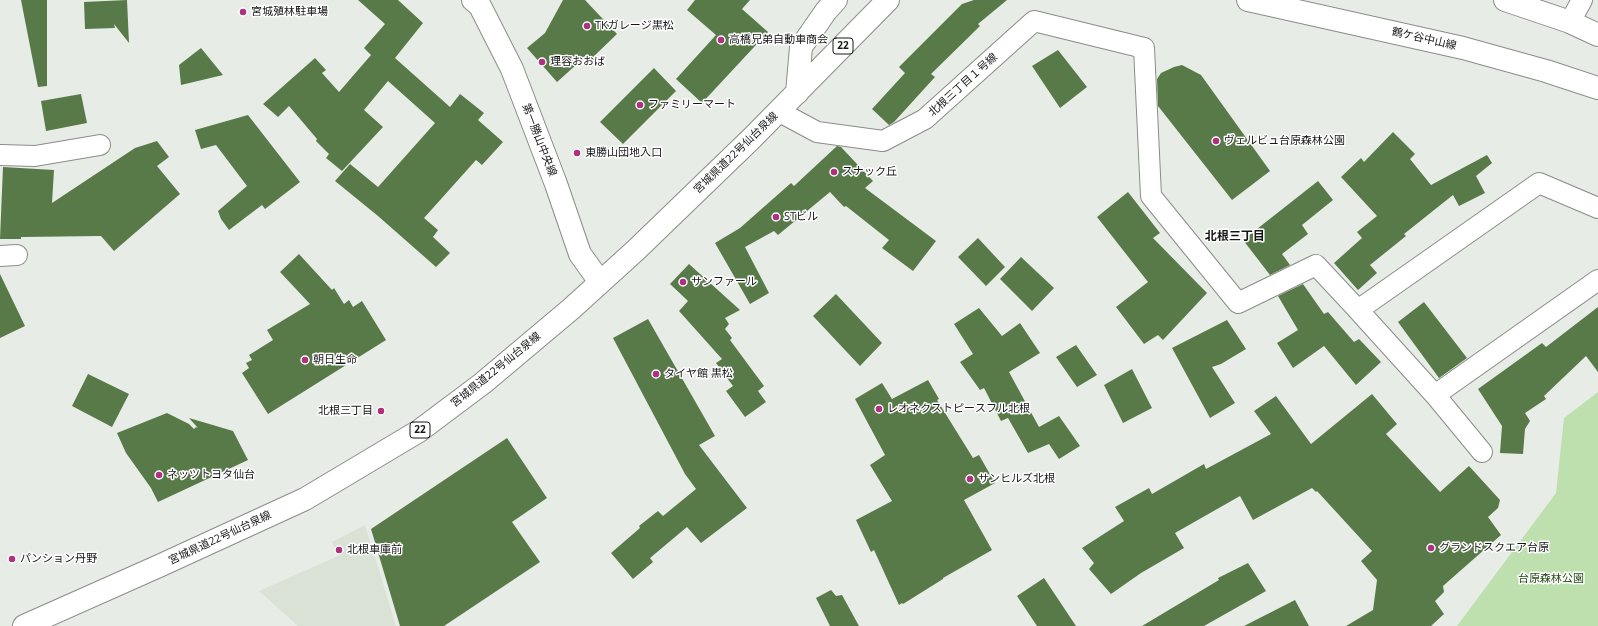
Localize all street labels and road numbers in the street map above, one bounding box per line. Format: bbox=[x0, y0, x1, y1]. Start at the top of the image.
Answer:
street label: 鶴ケ谷中山線 bbox=[1390, 25, 1458, 53]
road number: 22 bbox=[833, 38, 853, 54]
street label: 北根三丁目１号線 bbox=[926, 51, 1000, 119]
street label: 第一勝山中央線 bbox=[519, 102, 559, 178]
street label: 宮城県道22号仙台泉線 bbox=[691, 109, 781, 197]
street label: 宮城県道22号仙台泉線 bbox=[448, 330, 544, 410]
road number: 22 bbox=[410, 422, 430, 438]
street label: 宮城県道22号仙台泉線 bbox=[167, 508, 273, 568]

